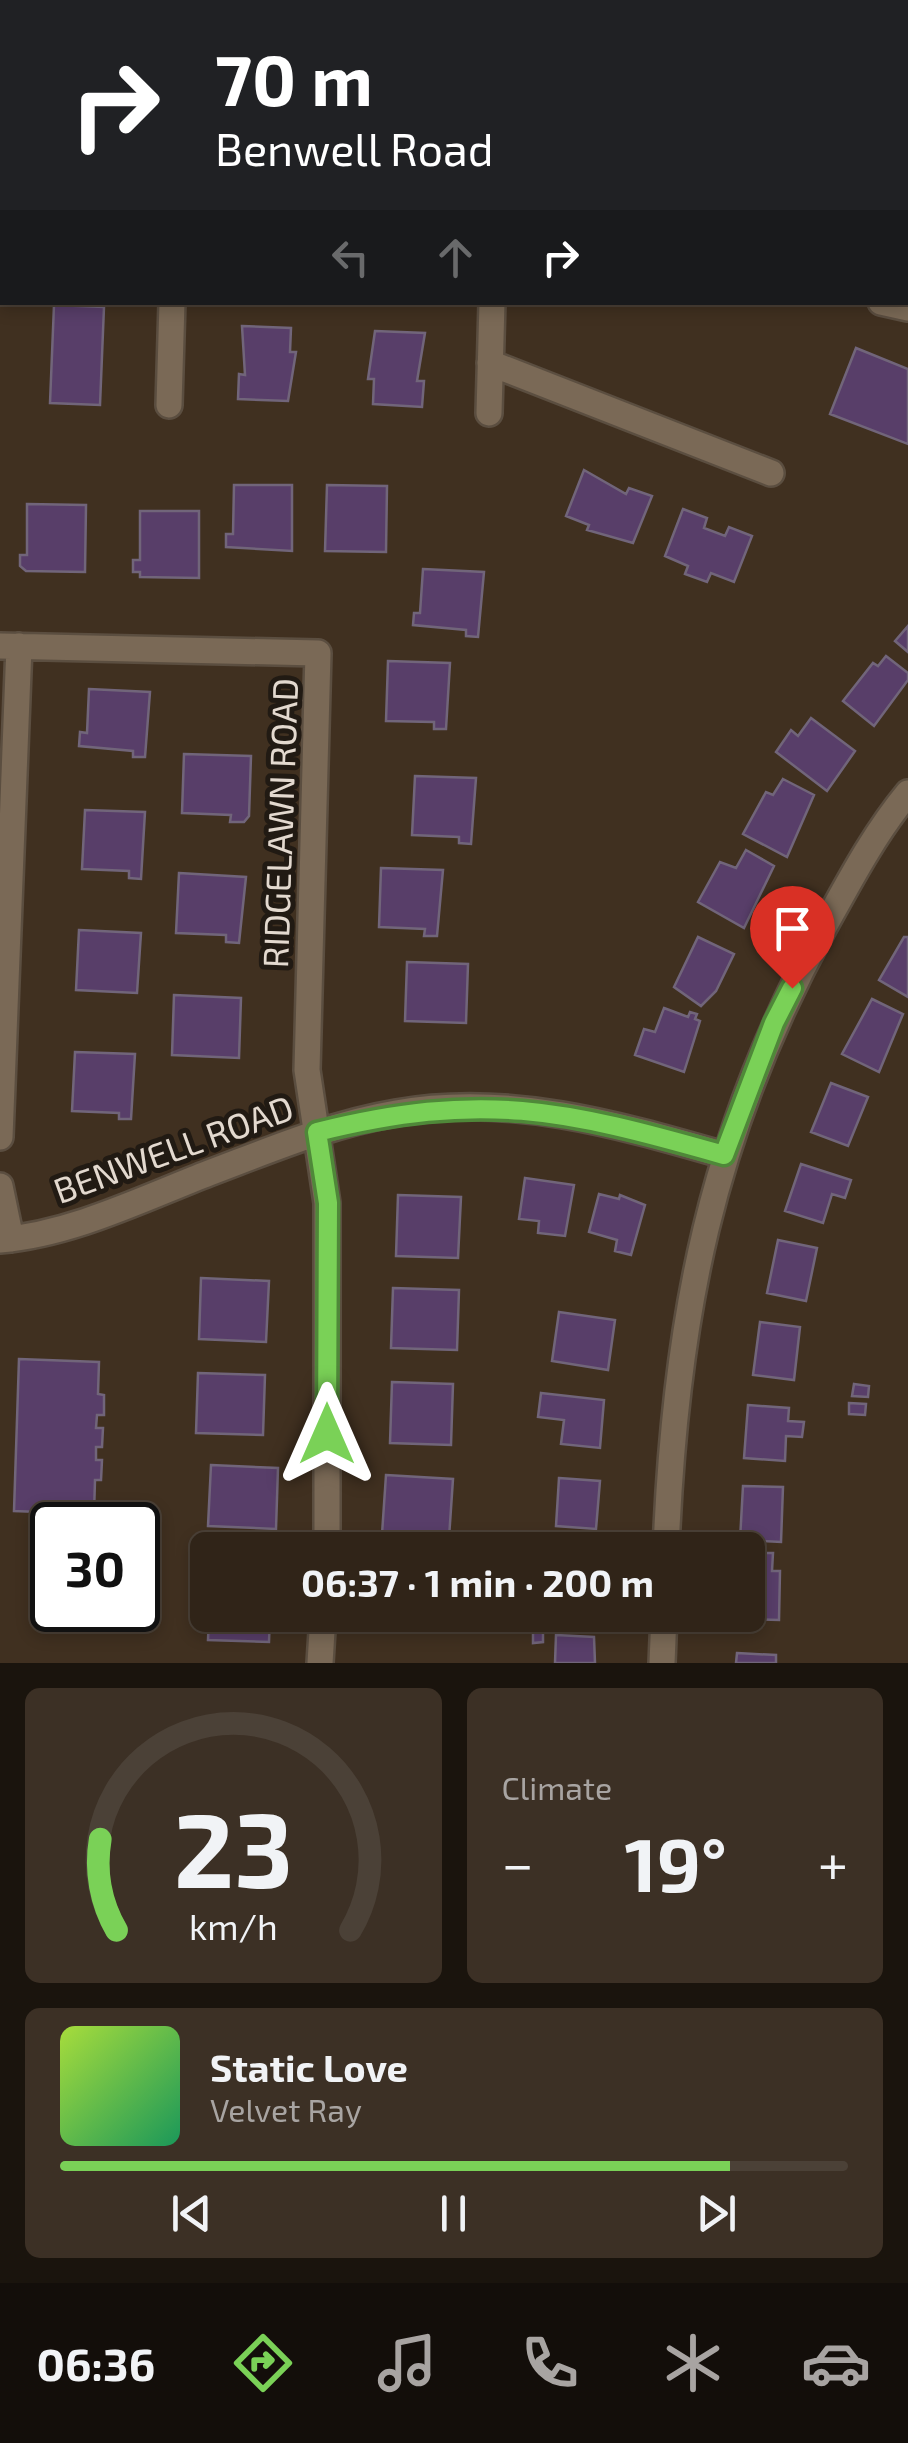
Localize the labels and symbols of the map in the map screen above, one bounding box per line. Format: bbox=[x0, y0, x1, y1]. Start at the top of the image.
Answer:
street label: RIDGELAWN ROAD bbox=[253, 677, 305, 969]
pin bbox=[750, 886, 835, 989]
street label: BENWELL ROAD bbox=[48, 1085, 298, 1211]
position arrow bbox=[275, 1382, 379, 1486]
speed limit sign: 30 bbox=[30, 1502, 160, 1632]

